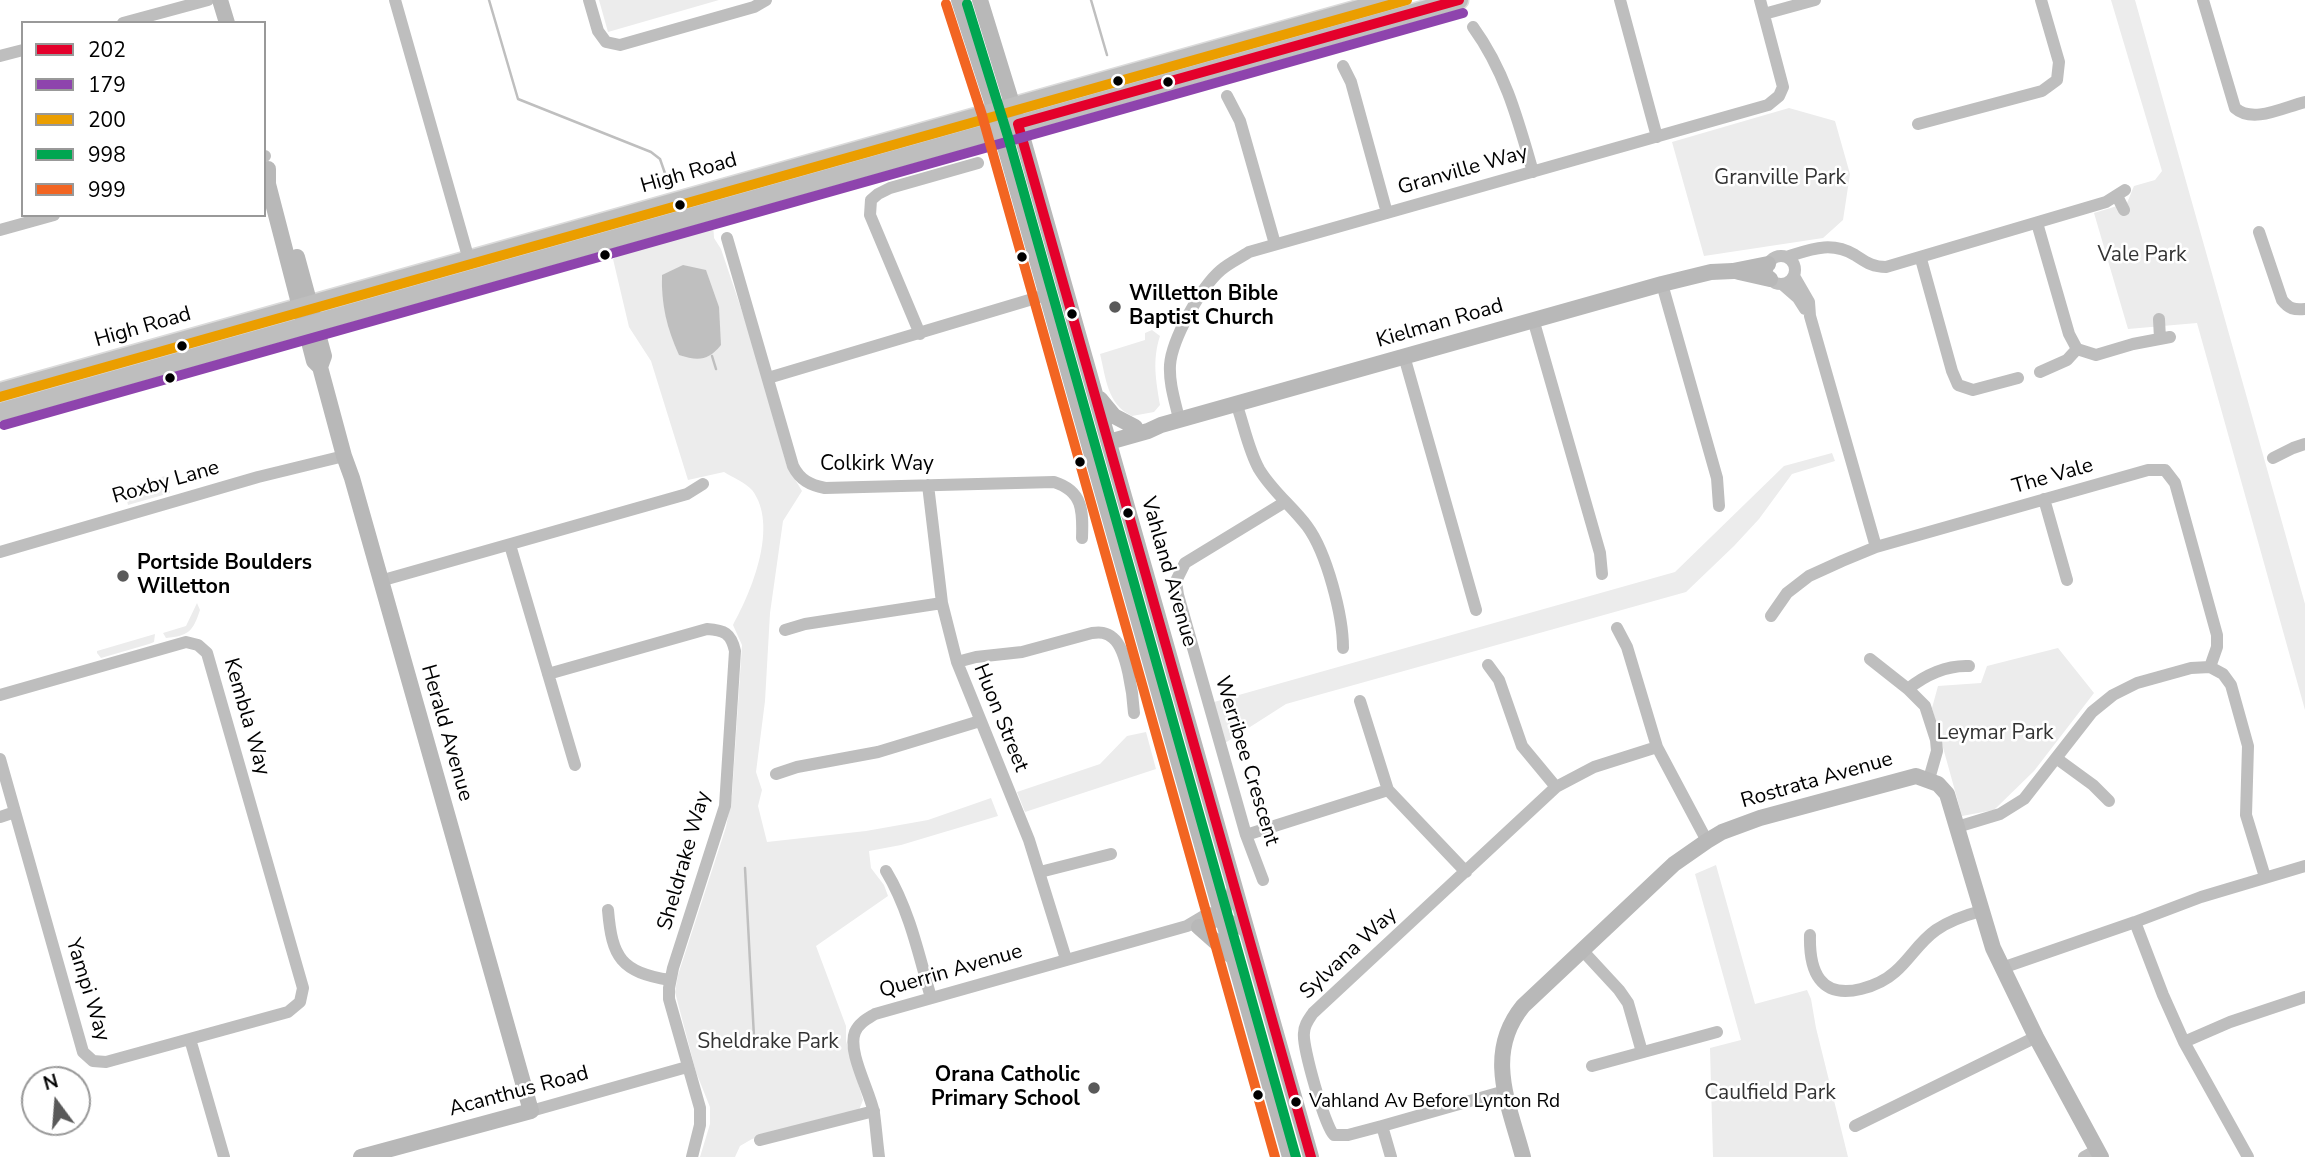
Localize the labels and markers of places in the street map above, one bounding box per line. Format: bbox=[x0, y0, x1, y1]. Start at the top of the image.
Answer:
unlabelled marker bbox=[1111, 74, 1125, 88]
unlabelled marker bbox=[1161, 75, 1175, 89]
unlabelled marker bbox=[673, 198, 687, 212]
unlabelled marker bbox=[598, 248, 612, 262]
unlabelled marker bbox=[1015, 250, 1029, 264]
place label: Willetton Bible Baptist Church bbox=[1129, 282, 1278, 332]
marker: Willetton Bible Baptist Church bbox=[1107, 299, 1123, 315]
unlabelled marker bbox=[1065, 307, 1079, 321]
unlabelled marker bbox=[175, 339, 189, 353]
unlabelled marker bbox=[163, 371, 177, 385]
unlabelled marker bbox=[1073, 455, 1087, 469]
unlabelled marker bbox=[1121, 506, 1135, 520]
place label: Portside Boulders Willetton bbox=[137, 551, 312, 601]
marker: Portside Boulders Willetton bbox=[115, 568, 131, 584]
place label: Orana Catholic Primary School bbox=[931, 1063, 1080, 1113]
marker: Orana Catholic Primary School bbox=[1086, 1080, 1102, 1096]
unlabelled marker bbox=[1251, 1088, 1265, 1102]
place label: Vahland Av Before Lynton Rd bbox=[1309, 1091, 1560, 1113]
marker: Vahland Av Before Lynton Rd bbox=[1289, 1095, 1303, 1109]

